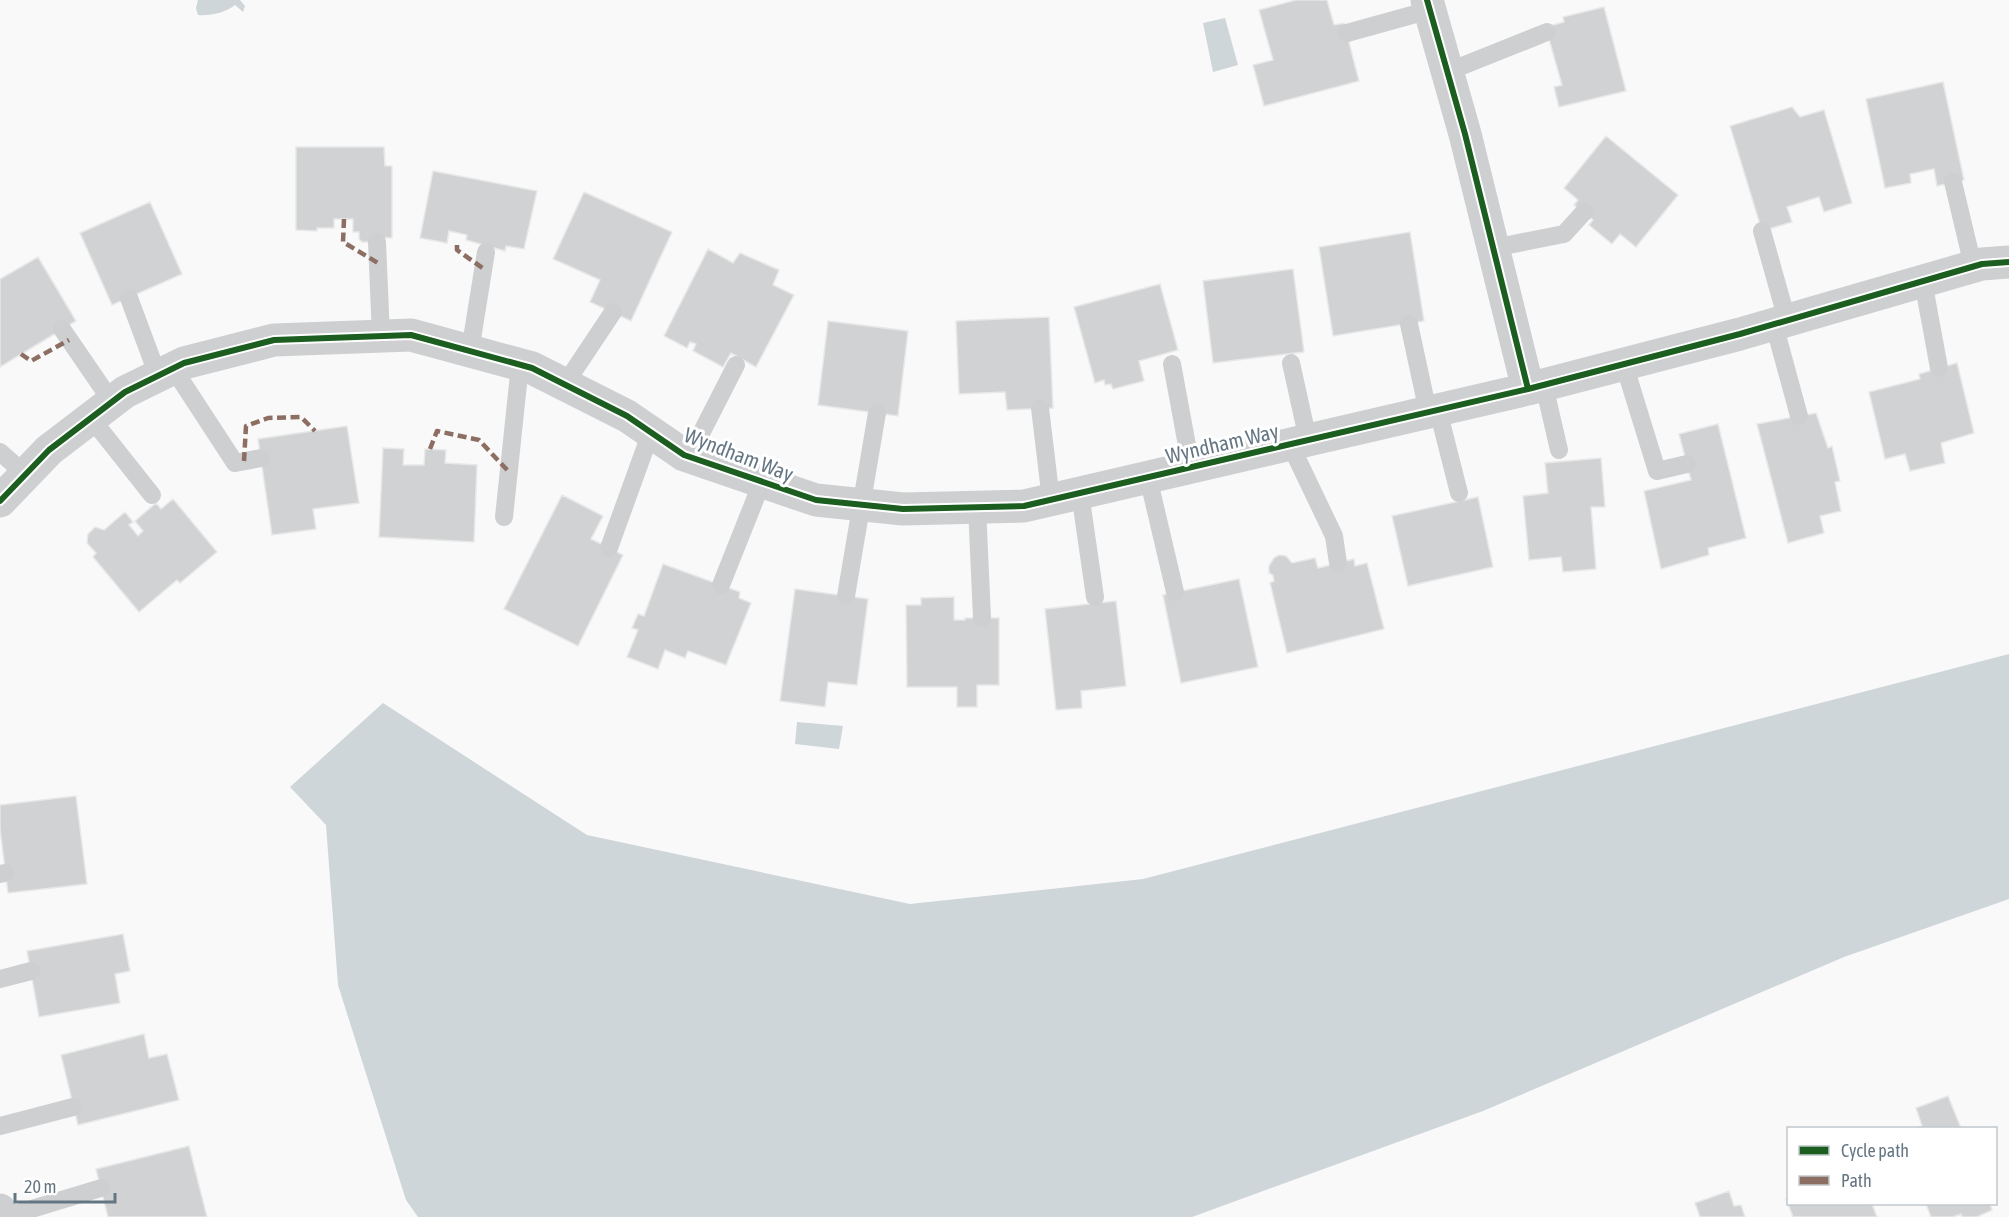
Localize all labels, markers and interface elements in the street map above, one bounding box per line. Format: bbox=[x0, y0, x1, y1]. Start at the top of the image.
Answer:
street label: Wyndham Way bbox=[1163, 418, 1281, 468]
street label: Wyndham Way bbox=[681, 422, 797, 486]
legend bbox=[1787, 1127, 1997, 1205]
text: Cycle path bbox=[1841, 1140, 1909, 1161]
scale bar bbox=[15, 1166, 116, 1204]
text: Path bbox=[1841, 1170, 1872, 1191]
text: 20 m bbox=[24, 1176, 56, 1197]

